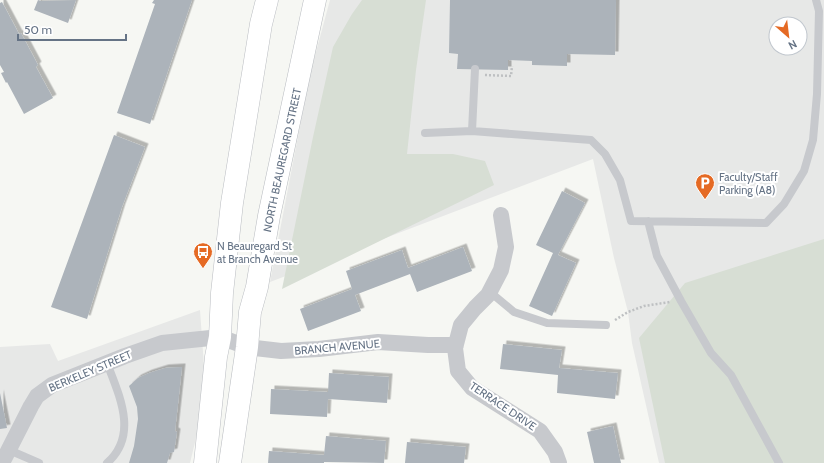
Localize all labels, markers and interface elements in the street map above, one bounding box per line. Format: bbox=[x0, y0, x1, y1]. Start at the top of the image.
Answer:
scale bar bbox=[18, 16, 126, 42]
north arrow bbox=[768, 16, 808, 56]
text: 50 m bbox=[24, 22, 52, 37]
text: N bbox=[786, 37, 799, 53]
street label: NORTH BEAUREGARD STREET bbox=[260, 87, 304, 233]
place label: Faculty/Staff Parking (A8) bbox=[719, 170, 778, 197]
parking icon: Faculty/Staff Parking (A8) bbox=[694, 172, 716, 200]
place label: N Beauregard St at Branch Avenue bbox=[217, 239, 298, 266]
bus stop icon: N Beauregard St at Branch Avenue bbox=[192, 241, 214, 269]
street label: BRANCH AVENUE bbox=[294, 336, 380, 358]
street label: BERKELEY STREET bbox=[46, 347, 134, 395]
street label: TERRACE DRIVE bbox=[467, 379, 539, 433]

